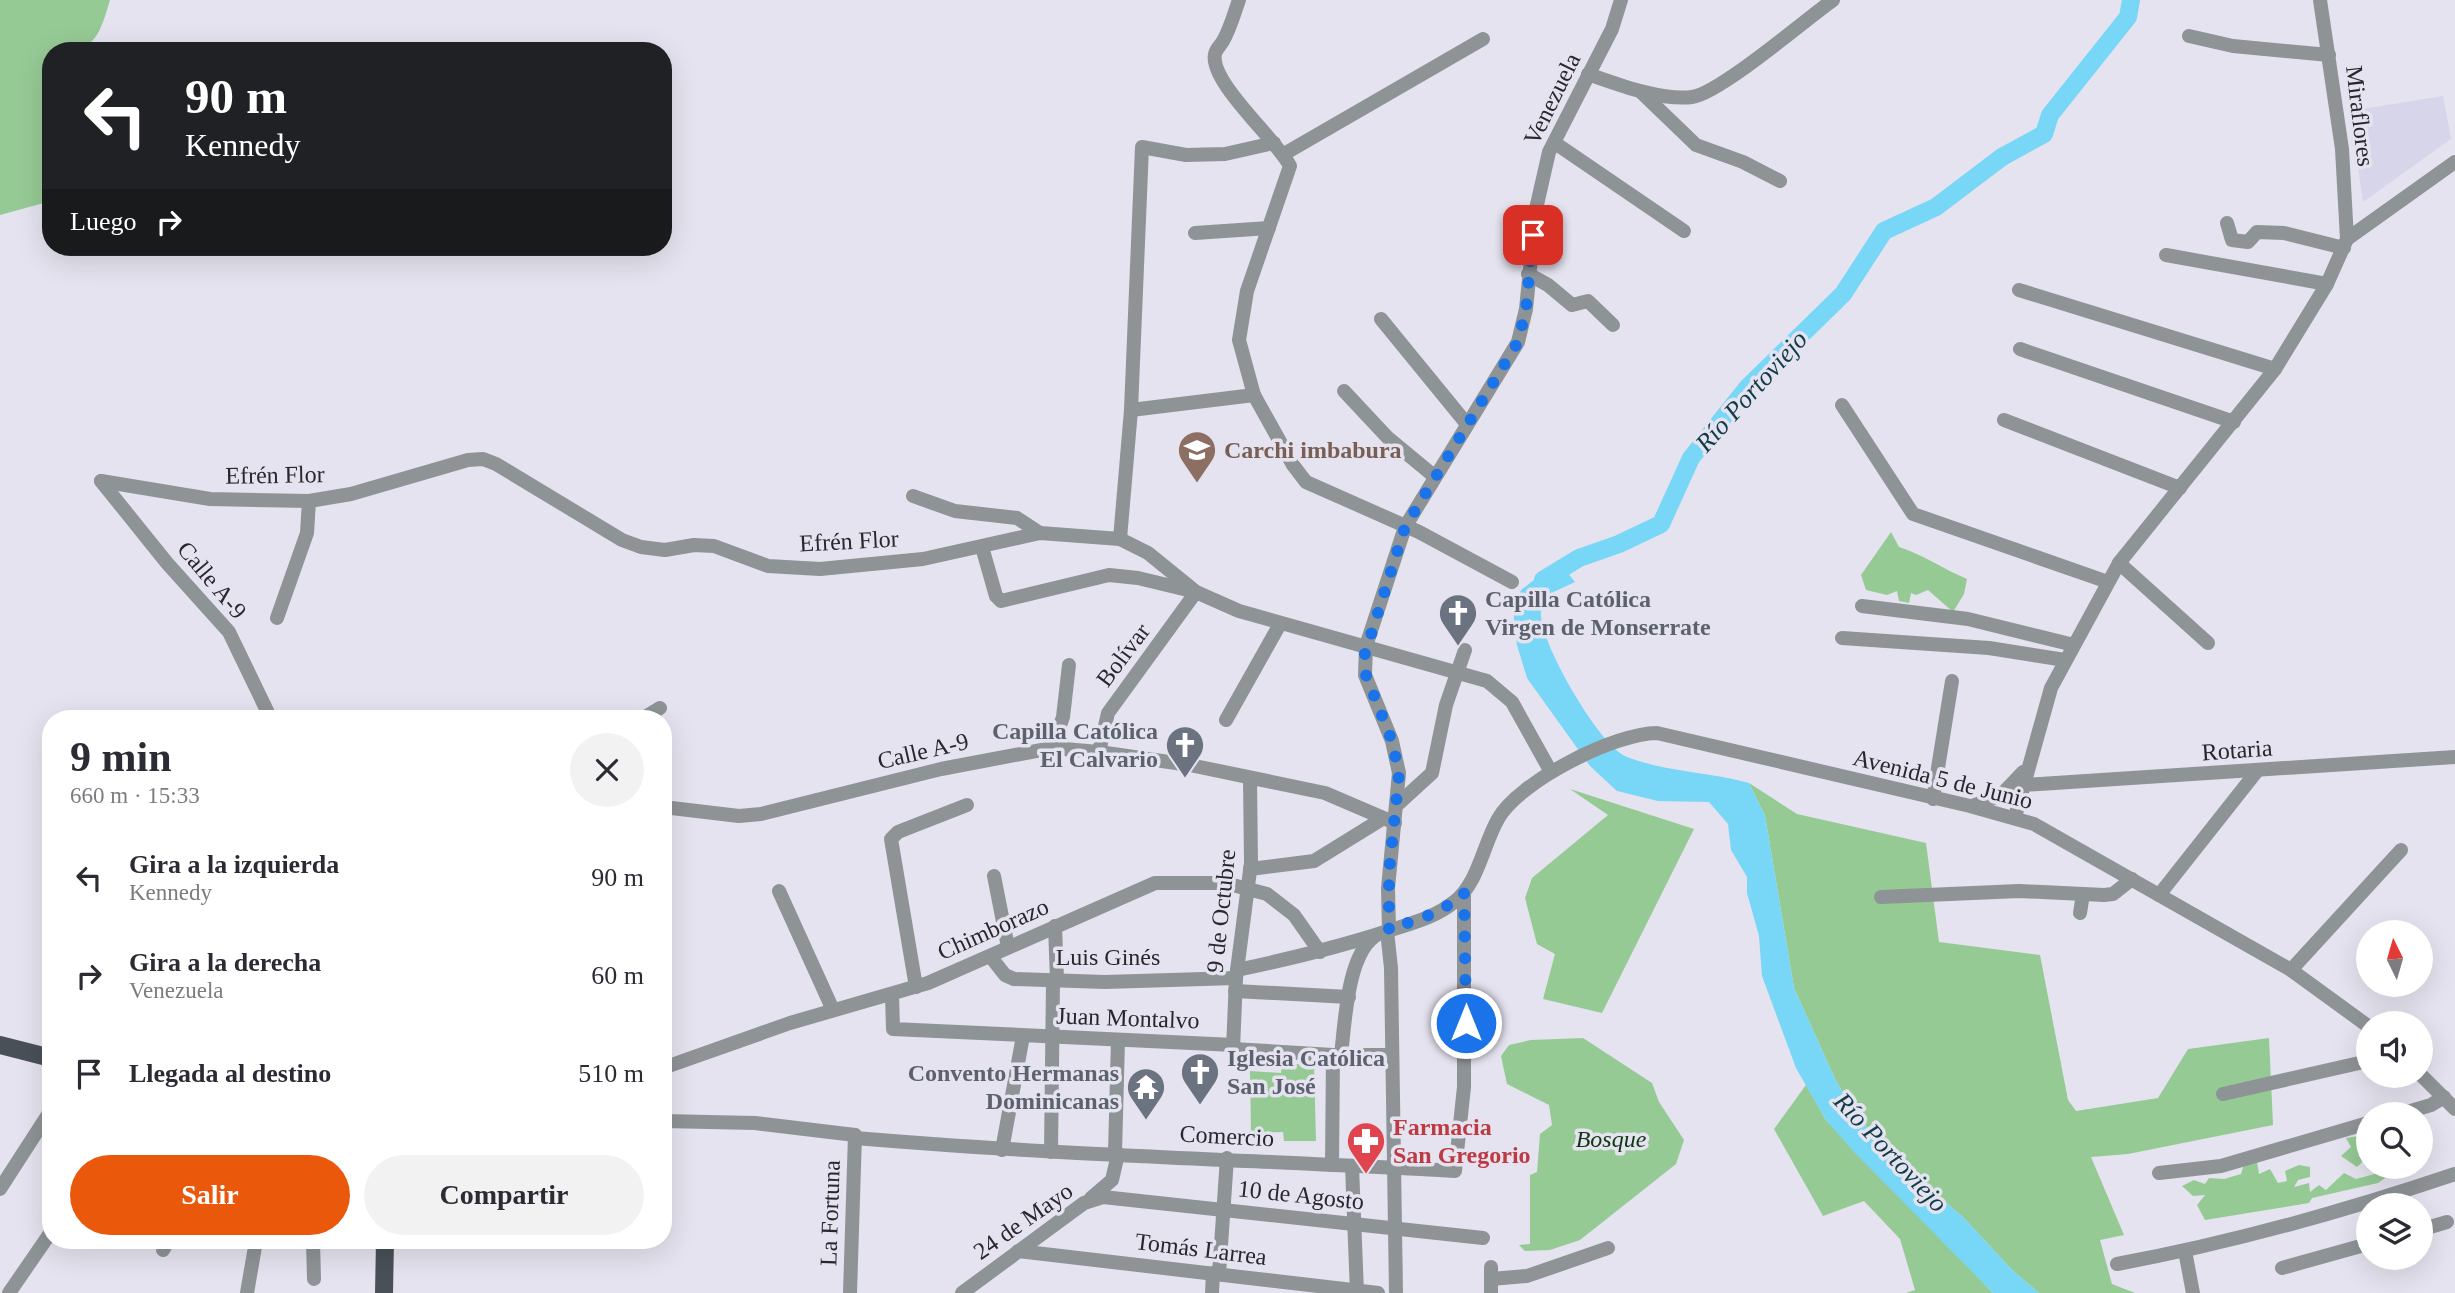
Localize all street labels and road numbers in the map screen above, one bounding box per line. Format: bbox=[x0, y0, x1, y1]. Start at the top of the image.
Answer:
street label: Venezuela bbox=[1519, 49, 1585, 149]
street label: Miraflores bbox=[2341, 64, 2379, 168]
street label: Efrén Flor bbox=[225, 461, 325, 489]
street label: Efrén Flor bbox=[799, 525, 899, 557]
street label: Calle A-9 bbox=[172, 536, 252, 624]
street label: Bolívar bbox=[1091, 618, 1155, 692]
street label: Calle A-9 bbox=[875, 728, 971, 774]
street label: Rotaria bbox=[2201, 735, 2273, 765]
street label: Avenida 5 de Junio bbox=[1850, 744, 2036, 814]
street label: 9 de Octubre bbox=[1202, 848, 1240, 974]
street label: Chimborazo bbox=[934, 893, 1052, 965]
street label: Luis Ginés bbox=[1056, 944, 1160, 970]
street label: Juan Montalvo bbox=[1056, 1003, 1200, 1033]
street label: Comercio bbox=[1179, 1121, 1275, 1151]
street label: La Fortuna bbox=[815, 1159, 845, 1266]
street label: 10 de Agosto bbox=[1237, 1175, 1365, 1215]
street label: 24 de Mayo bbox=[969, 1177, 1077, 1265]
street label: Tomás Larrea bbox=[1134, 1228, 1269, 1270]

